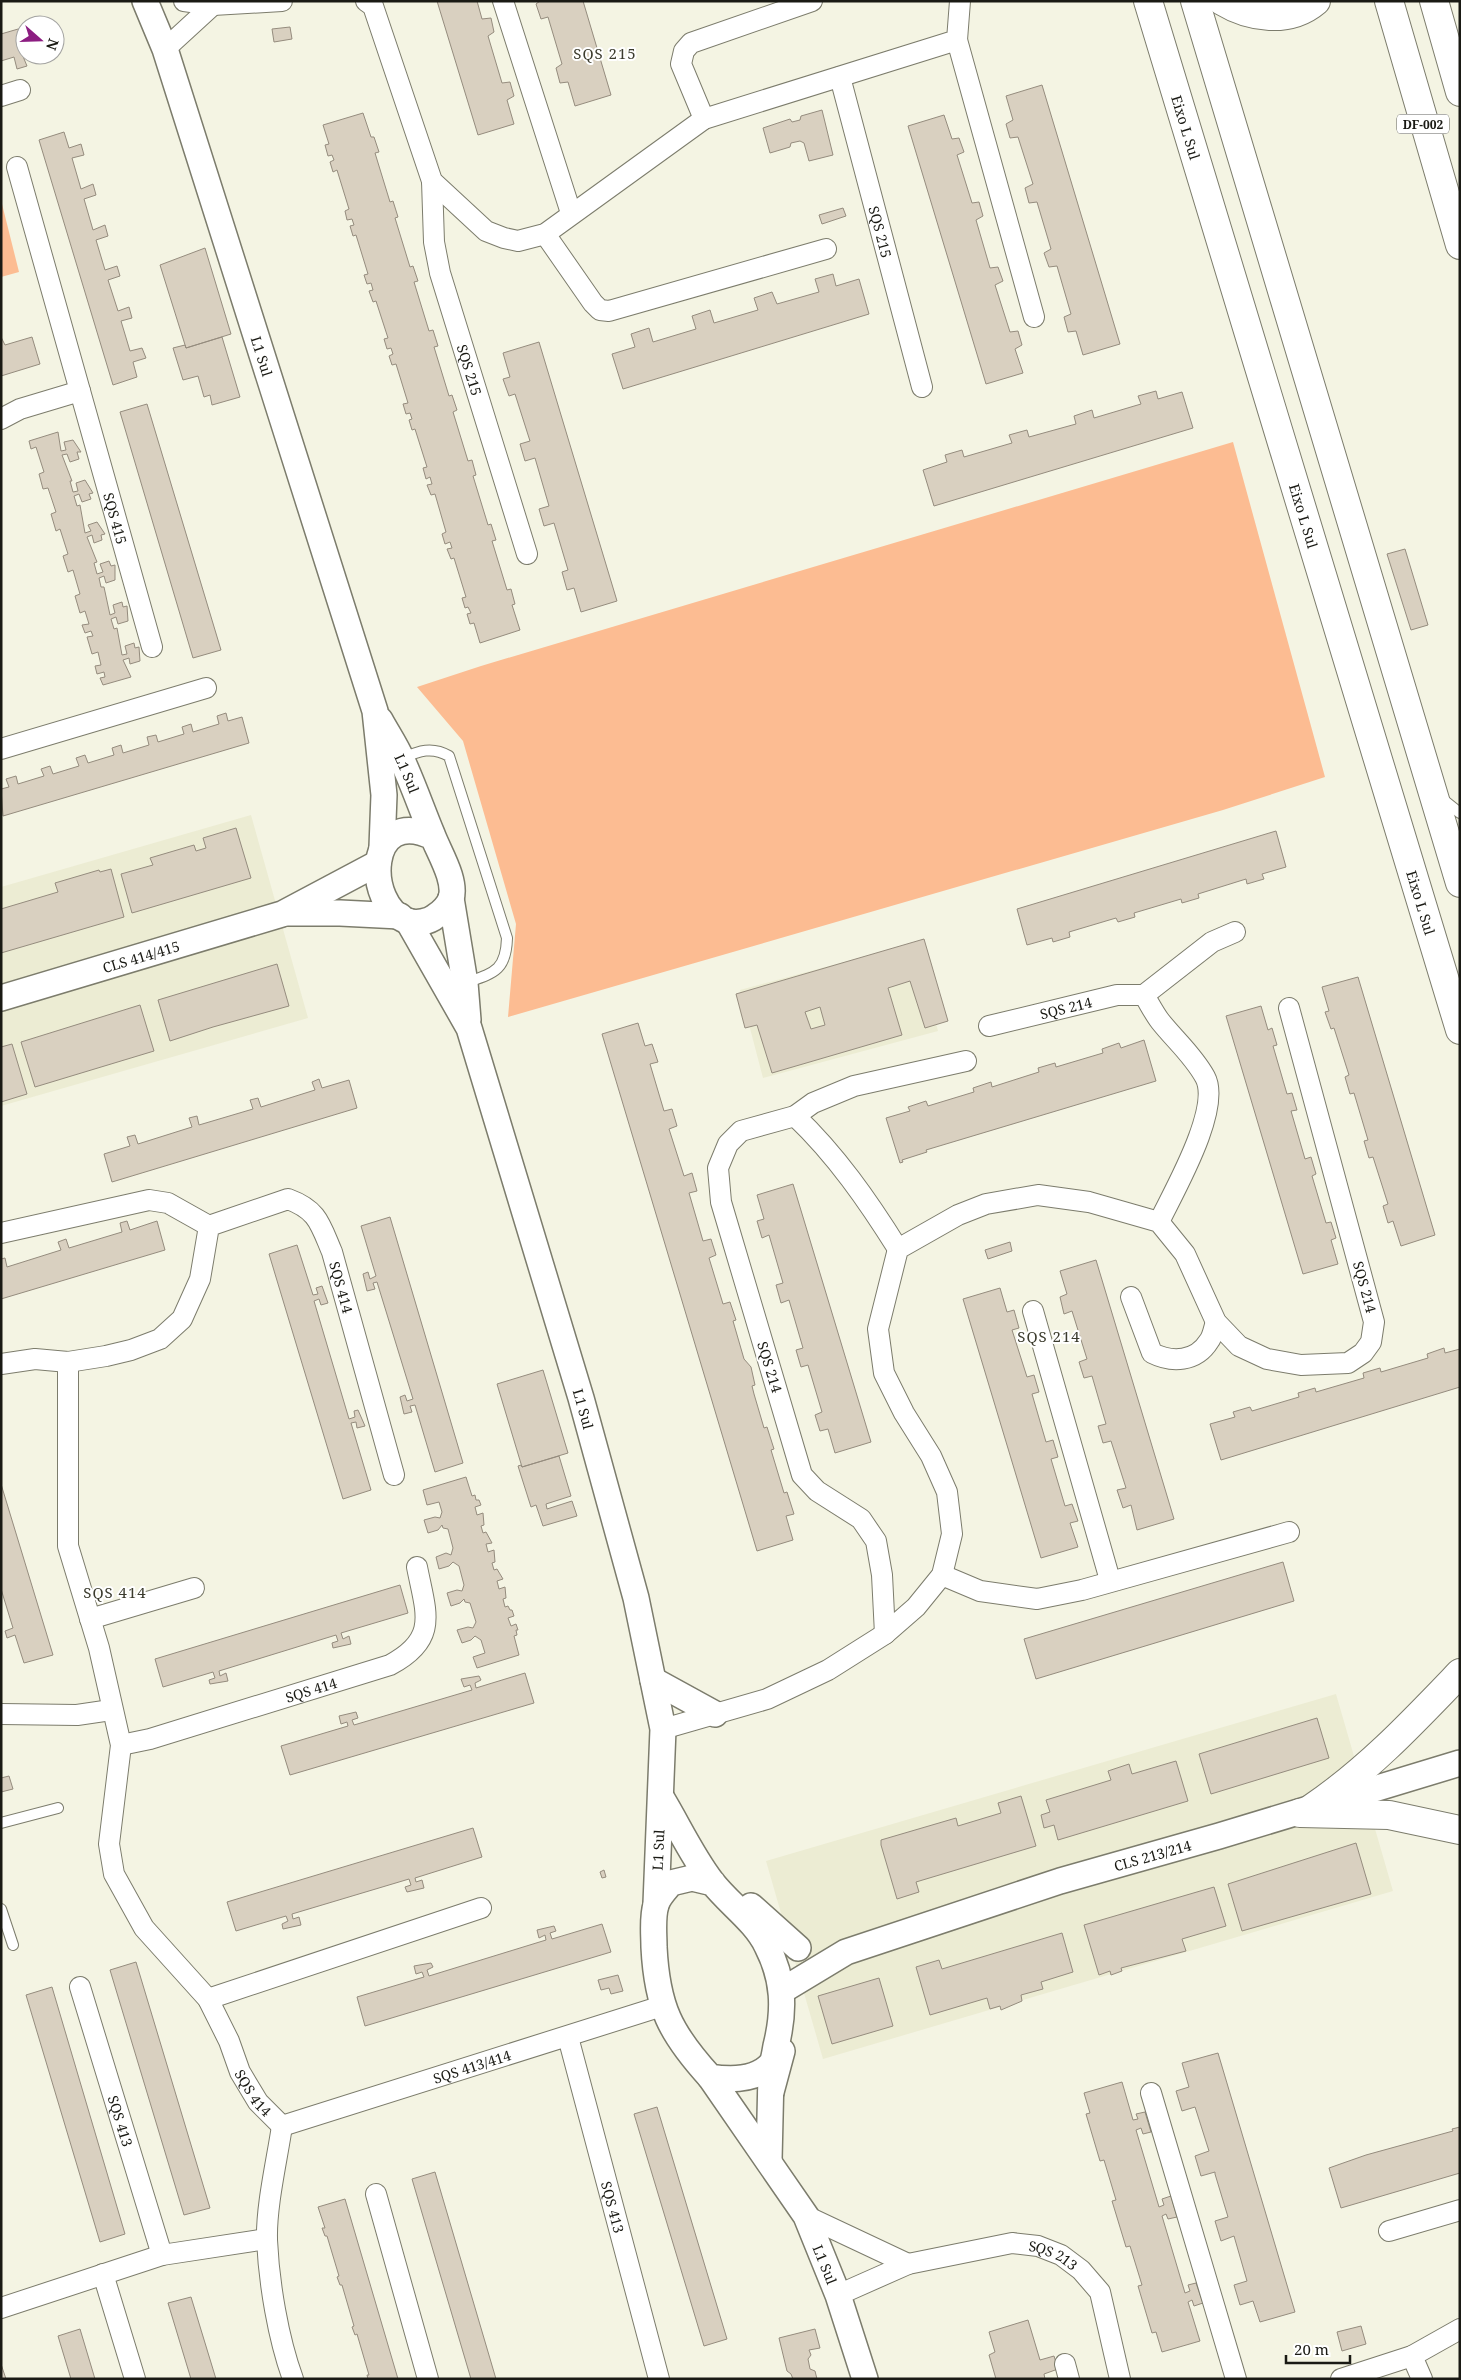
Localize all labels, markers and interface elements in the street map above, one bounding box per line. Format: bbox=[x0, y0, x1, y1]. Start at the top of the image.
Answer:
north arrow bbox=[15, 15, 65, 65]
text: N bbox=[42, 36, 64, 53]
district label: SQS 215 bbox=[573, 43, 637, 63]
street label: Eixo L Sul bbox=[1168, 93, 1205, 162]
road number: DF-002 bbox=[1397, 115, 1449, 134]
street label: SQS 215 bbox=[865, 204, 897, 260]
street label: L1 Sul bbox=[247, 333, 278, 379]
street label: SQS 215 bbox=[453, 342, 487, 398]
street label: Eixo L Sul bbox=[1285, 481, 1323, 551]
street label: SQS 415 bbox=[100, 490, 132, 546]
street label: L1 Sul bbox=[391, 750, 425, 796]
street label: Eixo L Sul bbox=[1403, 868, 1440, 938]
street label: CLS 414/415 bbox=[100, 936, 182, 977]
street label: SQS 214 bbox=[1038, 992, 1094, 1023]
street label: SQS 414 bbox=[326, 1259, 358, 1315]
street label: SQS 214 bbox=[1349, 1259, 1381, 1315]
district label: SQS 214 bbox=[1017, 1326, 1081, 1346]
street label: SQS 214 bbox=[753, 1339, 787, 1395]
street label: L1 Sul bbox=[569, 1386, 599, 1432]
district label: SQS 414 bbox=[83, 1582, 147, 1602]
street label: SQS 414 bbox=[283, 1672, 339, 1706]
street label: L1 Sul bbox=[647, 1828, 669, 1871]
street label: CLS 213/214 bbox=[1111, 1835, 1193, 1875]
street label: SQS 413/414 bbox=[431, 2045, 513, 2087]
street label: SQS 414 bbox=[231, 2066, 276, 2120]
street label: SQS 413 bbox=[104, 2093, 138, 2149]
street label: SQS 413 bbox=[597, 2179, 629, 2235]
street label: SQS 213 bbox=[1028, 2236, 1082, 2274]
street label: L1 Sul bbox=[809, 2242, 842, 2287]
scale bar bbox=[1286, 2332, 1350, 2364]
text: 20 m bbox=[1294, 2339, 1329, 2359]

